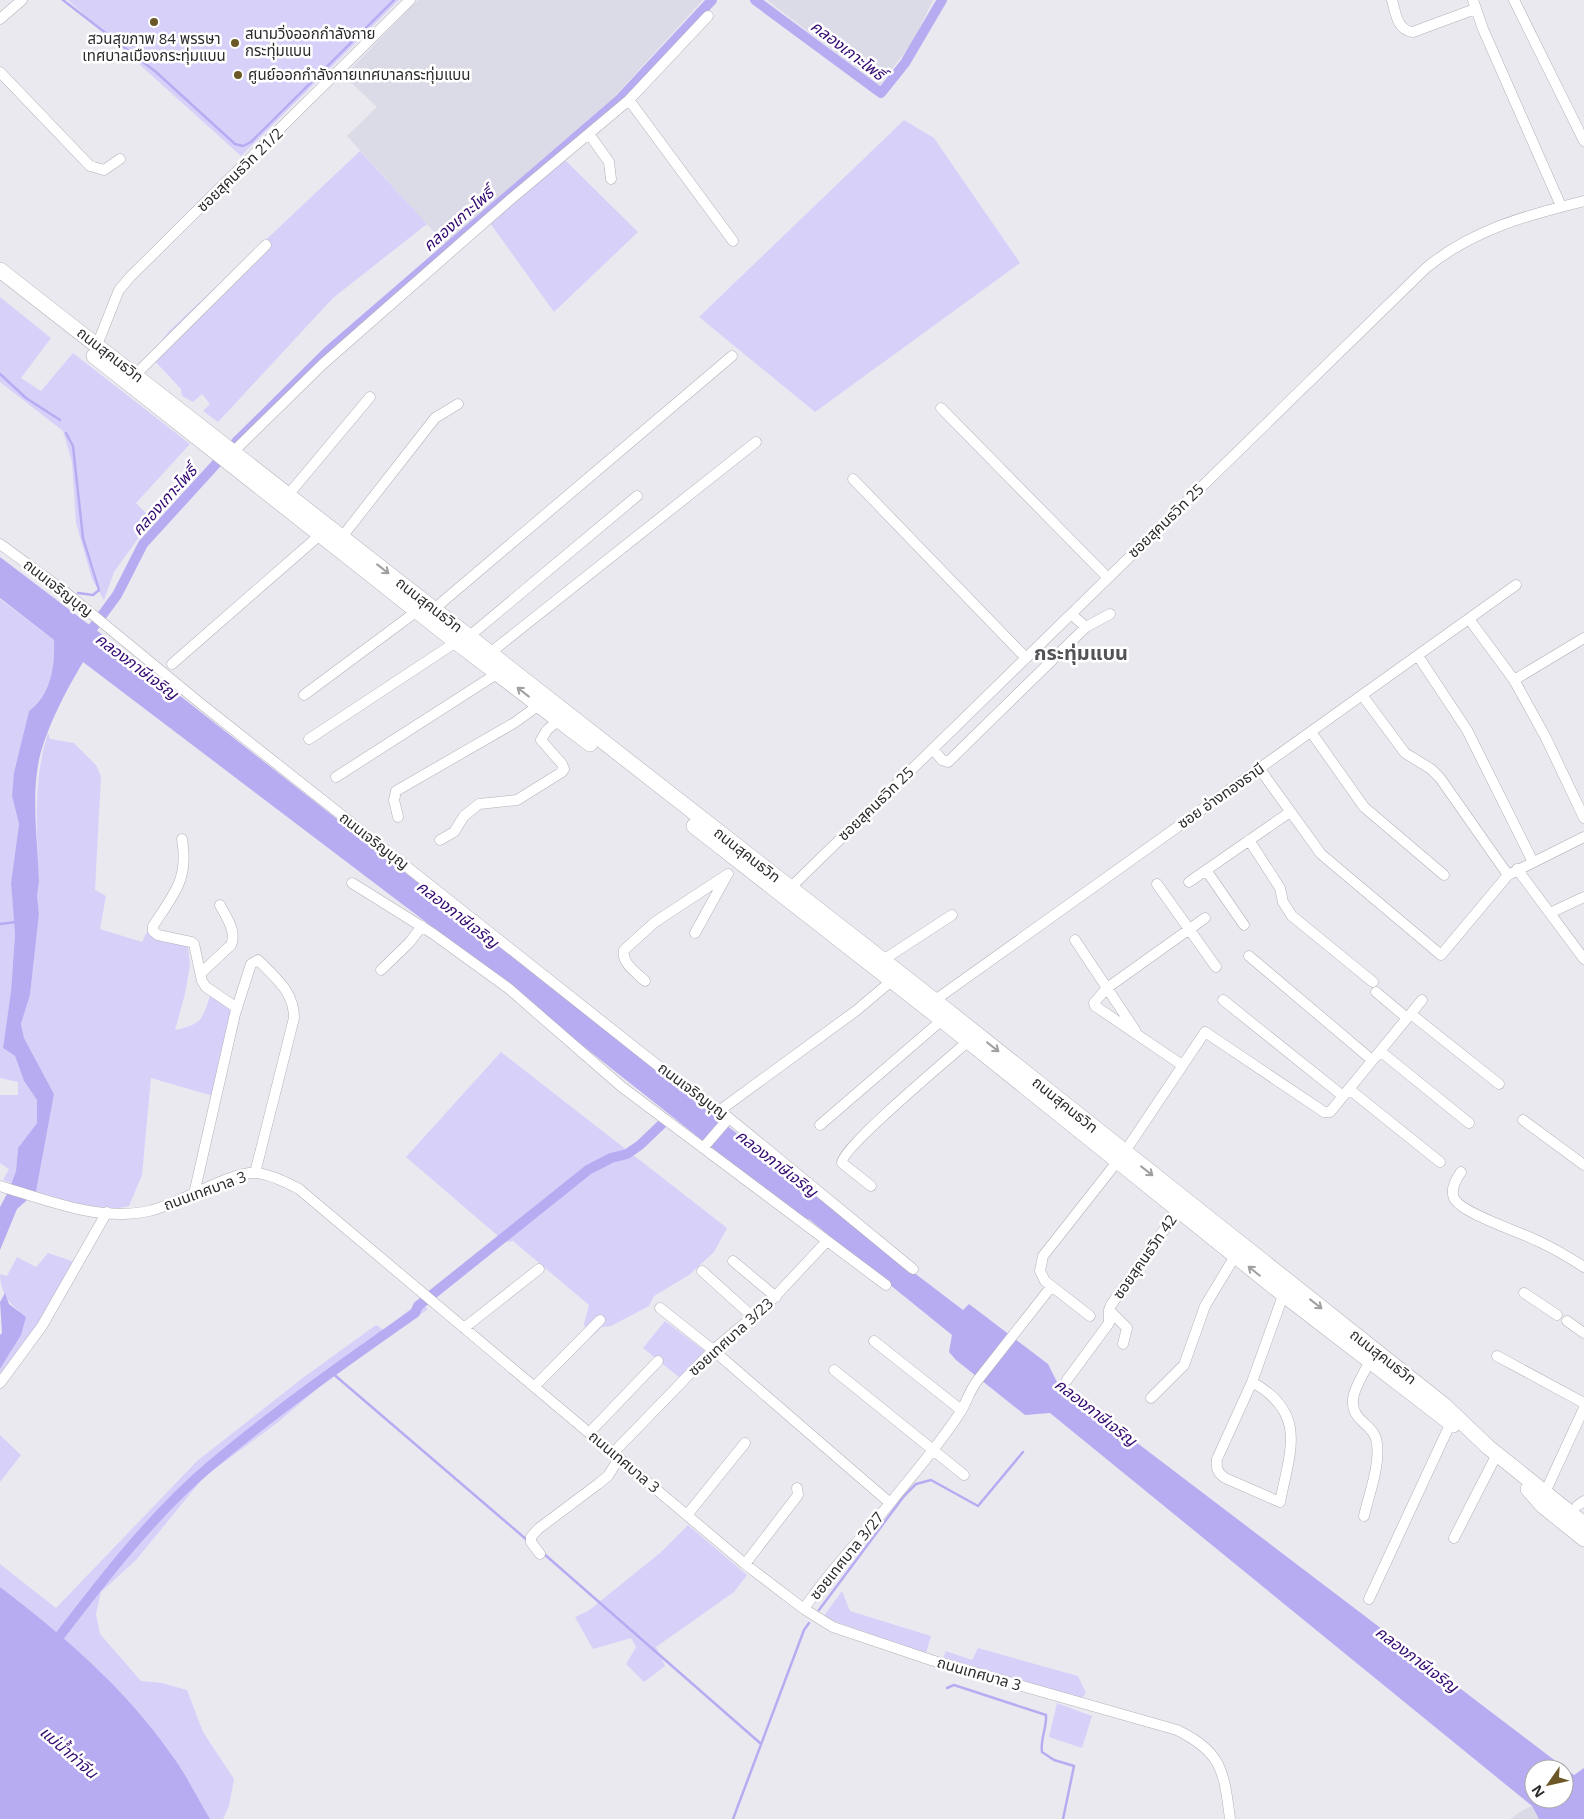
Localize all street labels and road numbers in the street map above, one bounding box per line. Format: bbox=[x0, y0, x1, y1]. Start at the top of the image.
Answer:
street label: ซอยสุคนธวิท 21/2 bbox=[192, 123, 287, 216]
street label: ถนนสุคนธวิท bbox=[73, 322, 148, 386]
street label: ซอยสุคนธวิท 25 bbox=[1123, 479, 1208, 562]
street label: ถนนเจริญบุญ bbox=[20, 554, 97, 621]
street label: ถนนสุคนธวิท bbox=[392, 572, 467, 636]
street label: ซอย อ่างทองธานี bbox=[1173, 758, 1268, 833]
street label: ซอยสุคนธวิท 25 bbox=[833, 762, 918, 845]
street label: ถนนเจริญบุญ bbox=[336, 807, 413, 874]
street label: ถนนสุคนธวิท bbox=[710, 822, 785, 886]
street label: ถนนเจริญบุญ bbox=[654, 1057, 733, 1123]
street label: ถนนสุคนธวิท bbox=[1029, 1072, 1103, 1137]
street label: ถนนเทศบาล 3 bbox=[161, 1166, 249, 1214]
street label: ซอยสุคนธวิท 42 bbox=[1108, 1210, 1181, 1303]
street label: ซอยเทศบาล 3/23 bbox=[684, 1293, 777, 1380]
street label: ถนนสุคนธวิท bbox=[1346, 1324, 1421, 1388]
street label: ถนนเทศบาล 3 bbox=[585, 1426, 664, 1497]
street label: ซอยเทศบาล 3/27 bbox=[805, 1507, 888, 1604]
street label: ถนนเทศบาล 3 bbox=[935, 1651, 1024, 1695]

